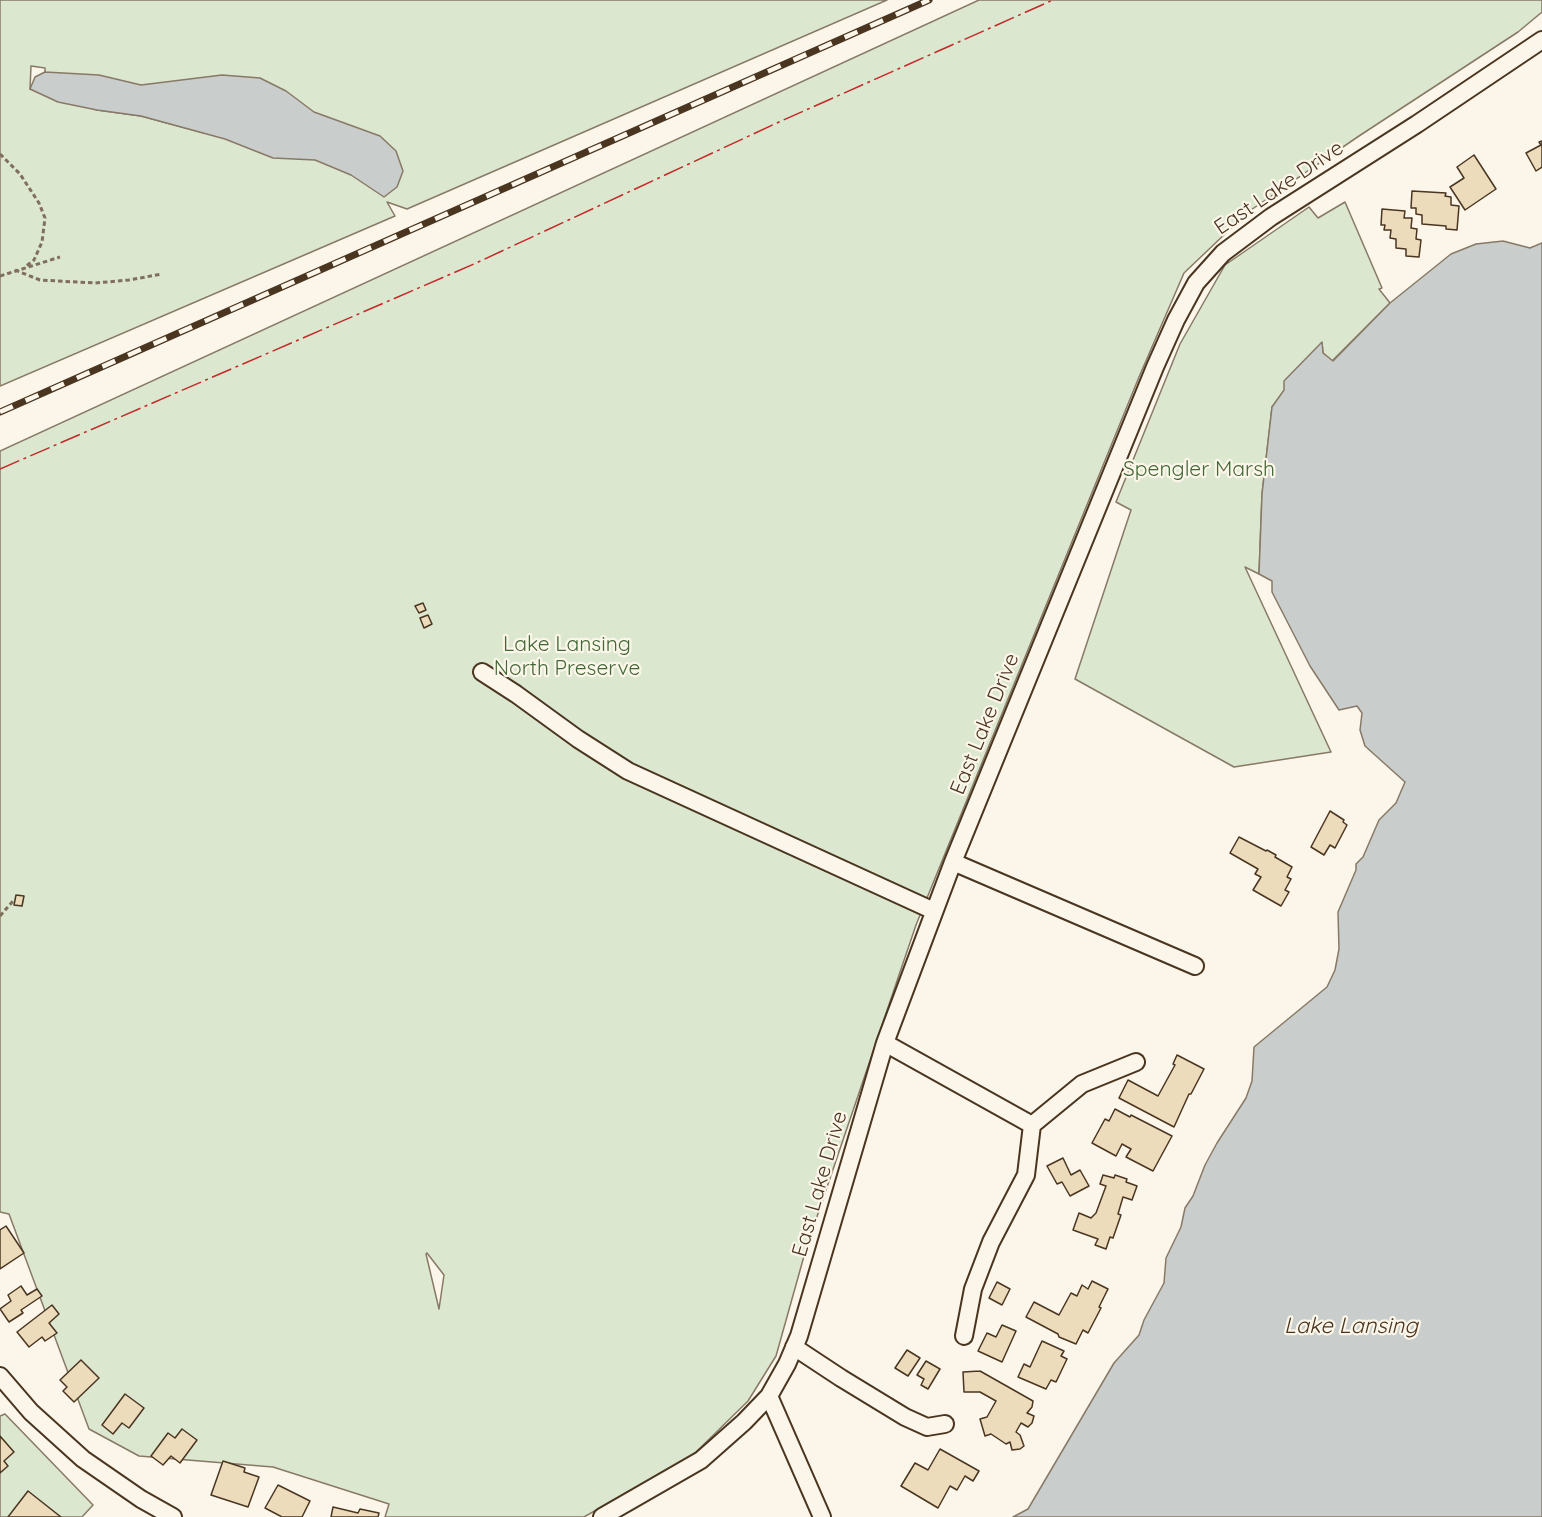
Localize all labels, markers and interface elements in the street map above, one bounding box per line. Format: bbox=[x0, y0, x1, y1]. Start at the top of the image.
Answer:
street label: East Lake Drive bbox=[1210, 136, 1348, 240]
park label: Spengler Marsh bbox=[1123, 457, 1275, 483]
park label: Lake Lansing North Preserve bbox=[494, 632, 640, 682]
street label: East Lake Drive bbox=[945, 650, 1025, 798]
street label: East Lake Drive bbox=[787, 1108, 853, 1260]
water label: Lake Lansing bbox=[1284, 1313, 1418, 1339]

